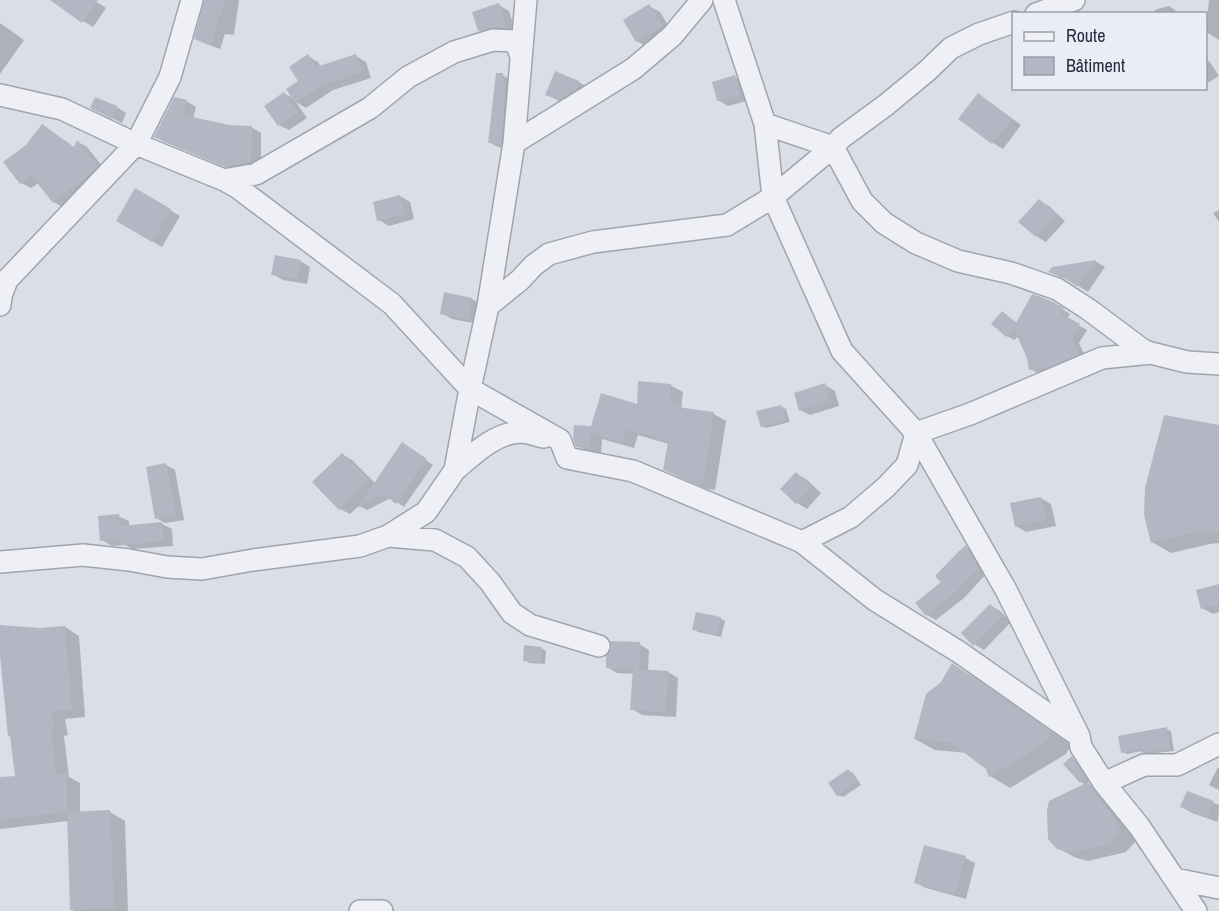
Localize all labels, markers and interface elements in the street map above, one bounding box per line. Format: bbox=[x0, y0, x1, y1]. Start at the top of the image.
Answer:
legend bbox=[1012, 12, 1207, 90]
text: Route bbox=[1066, 23, 1105, 48]
text: Bâtiment bbox=[1066, 53, 1125, 78]

